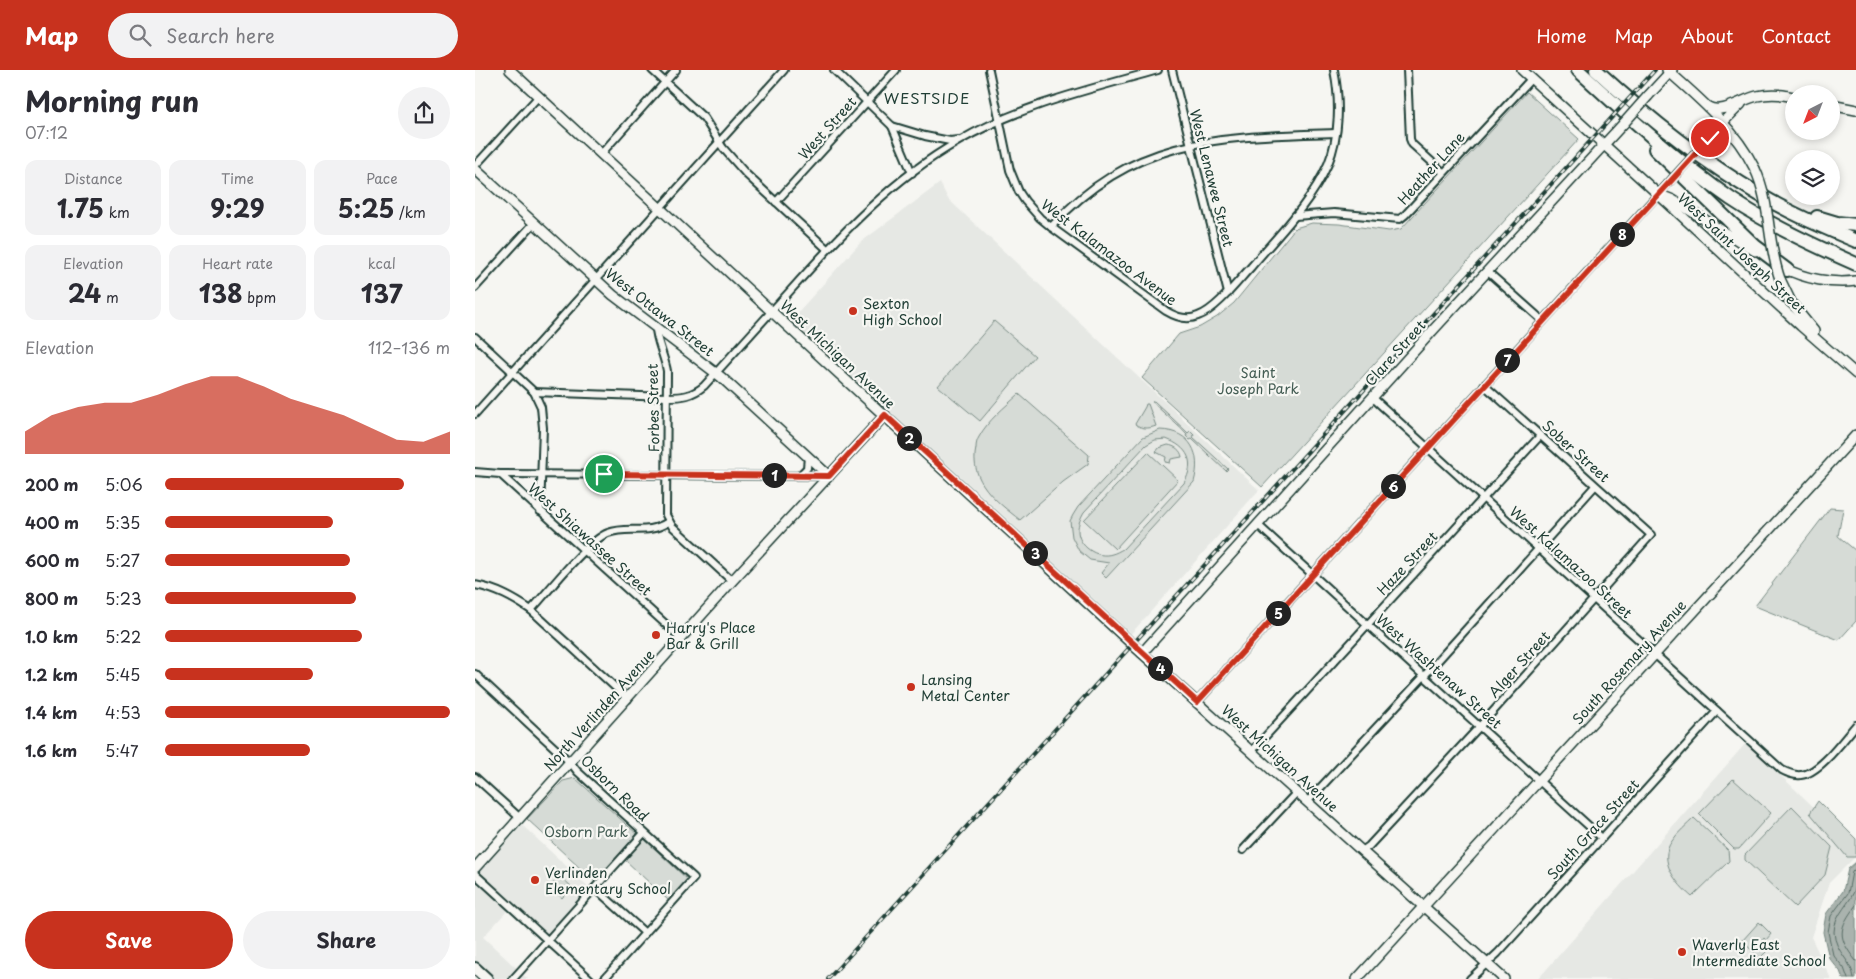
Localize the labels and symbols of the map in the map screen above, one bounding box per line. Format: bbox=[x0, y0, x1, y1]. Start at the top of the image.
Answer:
north arrow bbox=[1785, 85, 1840, 140]
district label: WESTSIDE bbox=[884, 86, 970, 109]
street label: West Street bbox=[793, 92, 861, 164]
street label: West Lenawee Street bbox=[1185, 107, 1239, 249]
pin bbox=[1689, 117, 1731, 159]
street label: Heather Lane bbox=[1393, 127, 1470, 209]
street label: West Saint Joseph Street bbox=[1673, 188, 1811, 319]
street label: West Kalamazoo Avenue bbox=[1037, 194, 1182, 310]
pin: 8 bbox=[1609, 222, 1635, 246]
street label: West Ottawa Street bbox=[601, 263, 719, 361]
place label: Sexton High School bbox=[863, 293, 942, 330]
street label: West Michigan Avenue bbox=[776, 295, 900, 413]
marker: Sexton High School bbox=[847, 305, 859, 317]
street label: Clare Street bbox=[1360, 315, 1431, 391]
pin: 7 bbox=[1495, 348, 1519, 372]
park label: Saint Joseph Park bbox=[1217, 362, 1299, 399]
street label: Forbes Street bbox=[642, 363, 664, 452]
street label: Sober Street bbox=[1538, 415, 1615, 487]
pin: 2 bbox=[897, 426, 921, 450]
pin bbox=[583, 453, 625, 495]
pin: 1 bbox=[761, 462, 787, 488]
pin: 6 bbox=[1381, 474, 1405, 498]
street label: West Shiawassee Street bbox=[523, 478, 657, 601]
street label: West Kalamazoo Street bbox=[1505, 501, 1637, 623]
street label: Haze Street bbox=[1372, 526, 1442, 600]
pin: 3 bbox=[1023, 540, 1047, 566]
street label: South Rosemary Avenue bbox=[1567, 595, 1691, 729]
pin: 5 bbox=[1265, 600, 1291, 626]
street label: West Washtenaw Street bbox=[1371, 609, 1507, 734]
place label: Harry's Place Bar & Grill bbox=[666, 617, 755, 654]
street label: Alger Street bbox=[1483, 626, 1555, 702]
marker: Harry's Place Bar & Grill bbox=[650, 629, 662, 641]
street label: North Verlinden Avenue bbox=[539, 644, 659, 775]
pin: 4 bbox=[1147, 656, 1173, 680]
place label: Lansing Metal Center bbox=[921, 669, 1010, 706]
marker: Lansing Metal Center bbox=[905, 681, 917, 693]
street label: West Michigan Avenue bbox=[1217, 700, 1343, 816]
street label: Osborn Road bbox=[576, 750, 654, 826]
street label: South Grace Street bbox=[1542, 774, 1644, 884]
park label: Osborn Park bbox=[544, 821, 629, 842]
place label: Verlinden Elementary School bbox=[545, 862, 671, 899]
marker: Verlinden Elementary School bbox=[529, 874, 541, 886]
place label: Waverly East Intermediate School bbox=[1692, 934, 1826, 971]
marker: Waverly East Intermediate School bbox=[1676, 946, 1688, 958]

